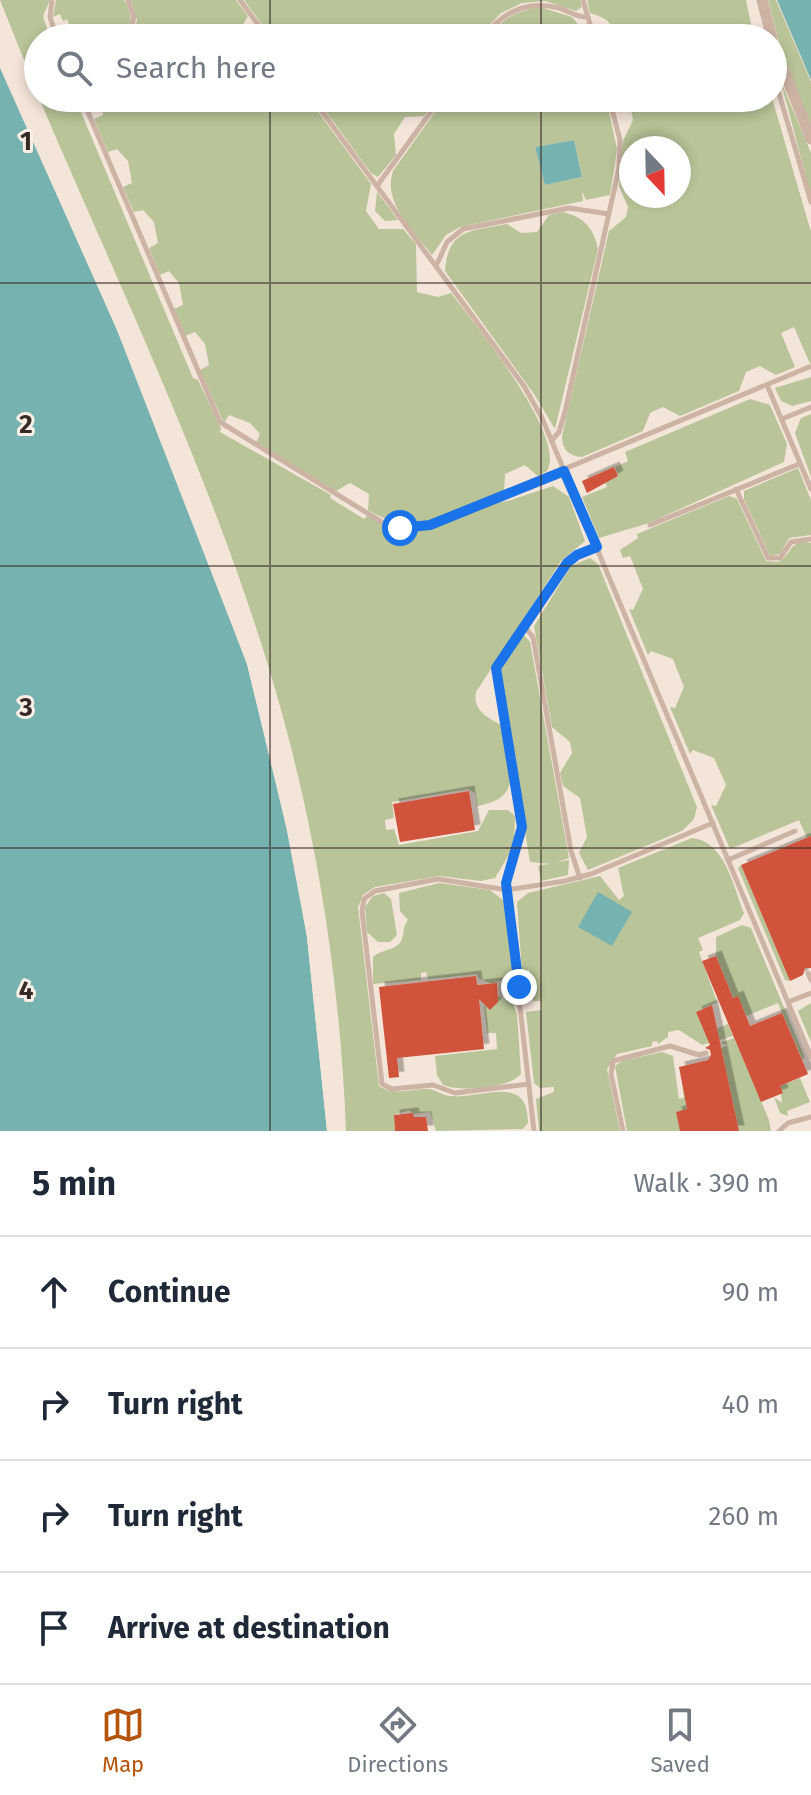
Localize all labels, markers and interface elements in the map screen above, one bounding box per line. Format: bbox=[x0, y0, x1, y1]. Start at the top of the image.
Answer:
search box bbox=[24, 24, 787, 112]
icon: search bbox=[52, 46, 96, 90]
text: Search here bbox=[116, 50, 276, 86]
text: 1 bbox=[20, 126, 32, 157]
north arrow bbox=[619, 136, 691, 208]
text: 2 bbox=[19, 409, 33, 440]
route start bbox=[382, 510, 418, 546]
text: 3 bbox=[18, 692, 33, 723]
route end bbox=[501, 969, 537, 1005]
text: 4 bbox=[19, 975, 34, 1006]
text: 5 min bbox=[32, 1163, 116, 1204]
text: Walk · 390 m bbox=[633, 1168, 779, 1199]
icon: ahead bbox=[32, 1270, 76, 1314]
text: Continue bbox=[108, 1274, 231, 1310]
text: 90 m bbox=[722, 1277, 779, 1308]
icon: right bbox=[32, 1382, 76, 1426]
text: Turn right bbox=[108, 1386, 243, 1422]
text: 40 m bbox=[721, 1389, 779, 1420]
icon: right bbox=[32, 1494, 76, 1538]
text: Turn right bbox=[108, 1498, 243, 1534]
text: 260 m bbox=[709, 1501, 779, 1532]
icon: arrive bbox=[32, 1606, 76, 1650]
text: Arrive at destination bbox=[108, 1610, 390, 1646]
tab: Map bbox=[101, 1703, 145, 1778]
tab: Directions bbox=[347, 1703, 448, 1778]
tab: Saved bbox=[650, 1703, 710, 1778]

